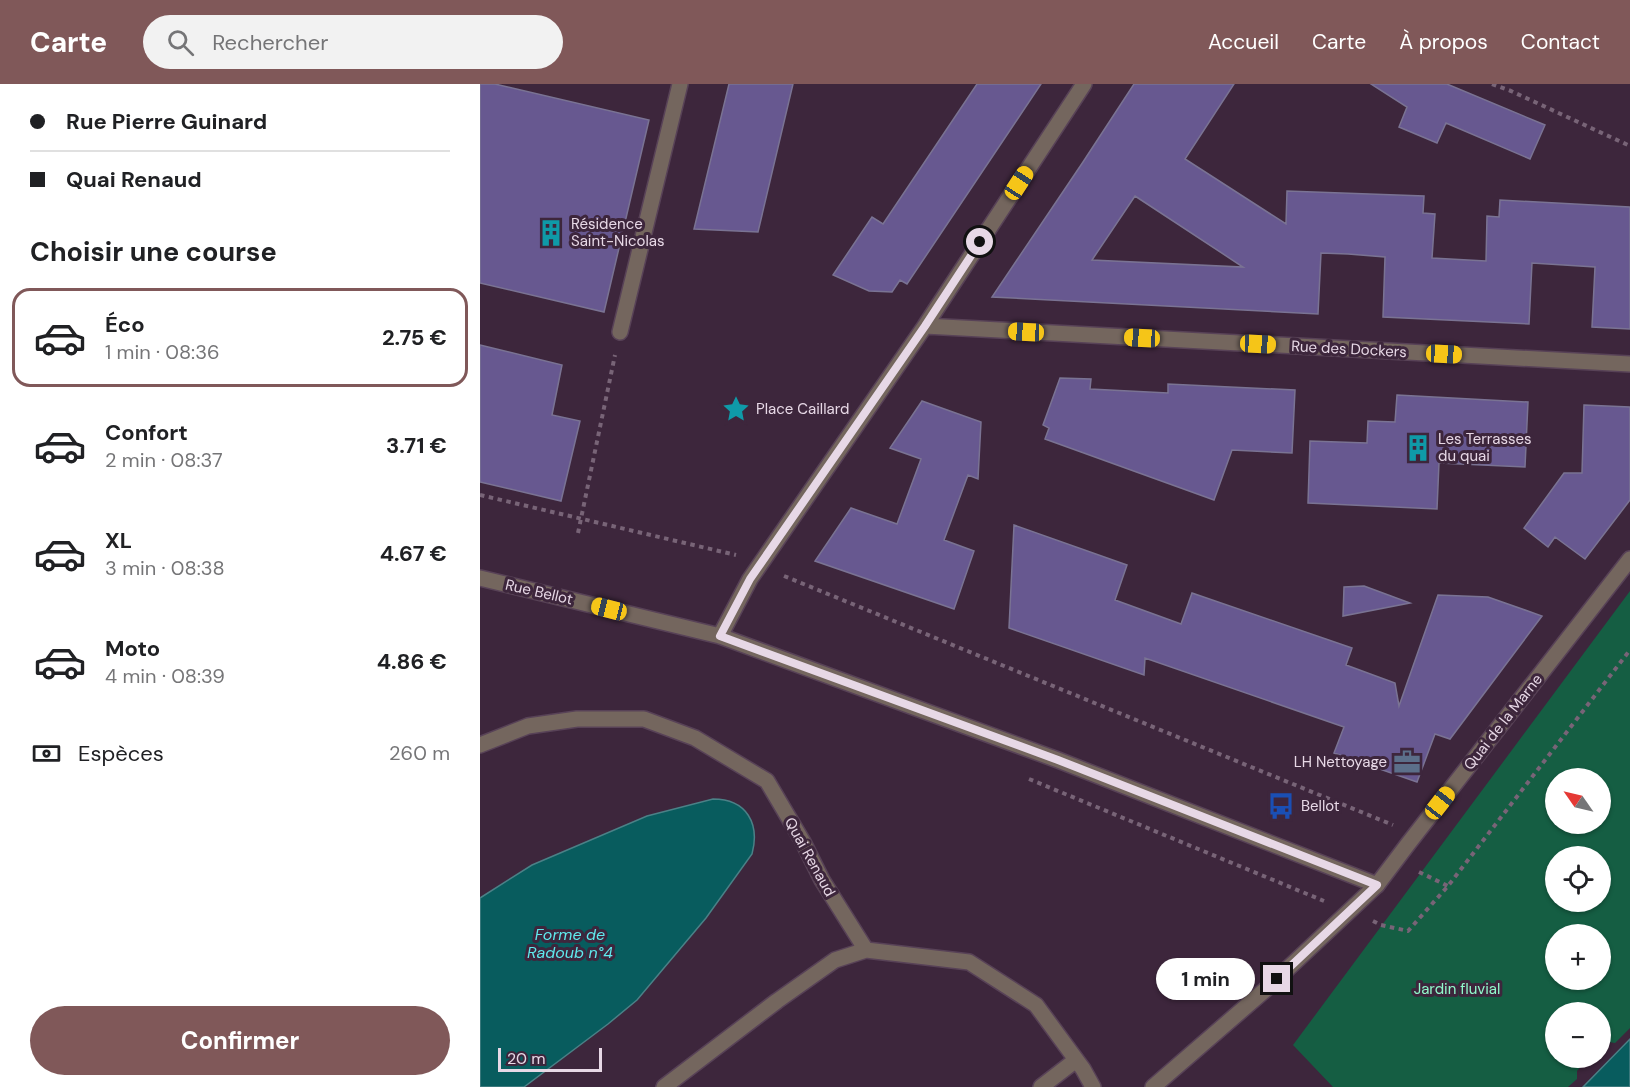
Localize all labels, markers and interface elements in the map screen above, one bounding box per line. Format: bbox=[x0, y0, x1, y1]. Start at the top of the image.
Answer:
search box bbox=[143, 15, 563, 69]
text: Carte bbox=[30, 24, 107, 61]
icon: search bbox=[164, 26, 197, 59]
text: Rechercher bbox=[212, 28, 328, 57]
text: Accueil bbox=[1208, 28, 1279, 56]
text: Carte bbox=[1312, 28, 1366, 56]
text: À propos bbox=[1399, 28, 1488, 56]
text: Contact bbox=[1521, 28, 1600, 56]
text: Rue Pierre Guinard bbox=[66, 107, 267, 136]
car bbox=[1002, 163, 1036, 203]
text: Quai Renaud bbox=[66, 165, 202, 194]
place label: Résidence Saint-Nicolas bbox=[571, 214, 665, 251]
building icon: Résidence Saint-Nicolas bbox=[536, 218, 566, 248]
route start bbox=[966, 228, 993, 255]
text: Choisir une course bbox=[30, 234, 277, 269]
text: Éco bbox=[105, 310, 145, 339]
icon: car bbox=[33, 311, 87, 365]
car bbox=[1008, 322, 1044, 342]
text: 2.75 € bbox=[382, 323, 447, 352]
car bbox=[1124, 328, 1160, 348]
car bbox=[1240, 334, 1276, 354]
street label: Rue des Dockers bbox=[1291, 336, 1407, 362]
text: 1 min · 08:36 bbox=[105, 339, 220, 365]
car bbox=[1426, 344, 1462, 364]
place icon: Place Caillard bbox=[721, 394, 751, 424]
place label: Place Caillard bbox=[756, 399, 849, 419]
text: Confort bbox=[105, 418, 188, 447]
icon: car bbox=[33, 419, 87, 473]
place label: Les Terrasses du quai bbox=[1438, 429, 1532, 466]
text: 3.71 € bbox=[386, 431, 447, 460]
building icon: Les Terrasses du quai bbox=[1403, 433, 1433, 463]
text: 2 min · 08:37 bbox=[105, 447, 223, 473]
text: XL bbox=[105, 526, 132, 555]
icon: car bbox=[33, 527, 87, 581]
text: 4.67 € bbox=[380, 539, 447, 568]
text: 3 min · 08:38 bbox=[105, 555, 225, 581]
street label: Rue Bellot bbox=[503, 575, 575, 610]
car bbox=[589, 596, 629, 622]
text: Moto bbox=[105, 634, 160, 663]
icon: car bbox=[33, 635, 87, 689]
text: 4.86 € bbox=[377, 647, 447, 676]
text: 4 min · 08:39 bbox=[105, 663, 225, 689]
street label: Quai de la Marne bbox=[1459, 670, 1547, 774]
icon: cash bbox=[30, 737, 63, 770]
text: Espèces bbox=[78, 739, 164, 768]
text: 260 m bbox=[389, 740, 450, 766]
office icon: LH Nettoyage bbox=[1392, 747, 1422, 777]
place label: LH Nettoyage bbox=[1294, 752, 1387, 772]
north arrow bbox=[1545, 768, 1611, 834]
map controls bbox=[1545, 768, 1611, 1068]
car bbox=[1422, 783, 1458, 823]
bus stop icon: Bellot bbox=[1266, 791, 1296, 821]
place label: Bellot bbox=[1301, 796, 1340, 816]
street label: Quai Renaud bbox=[780, 814, 840, 900]
button: locate bbox=[1545, 846, 1611, 912]
water label: Forme de Radoub n°4 bbox=[527, 924, 613, 963]
button: + bbox=[1545, 924, 1611, 990]
callout: 1 min bbox=[1157, 958, 1256, 1000]
route end bbox=[1263, 965, 1290, 992]
text: 1 min bbox=[1181, 966, 1230, 992]
park label: Jardin fluvial bbox=[1414, 979, 1500, 999]
button: − bbox=[1545, 1002, 1611, 1068]
button: Confirmer bbox=[30, 1006, 450, 1075]
scale bar bbox=[498, 1045, 602, 1072]
text: 20 m bbox=[507, 1048, 546, 1069]

